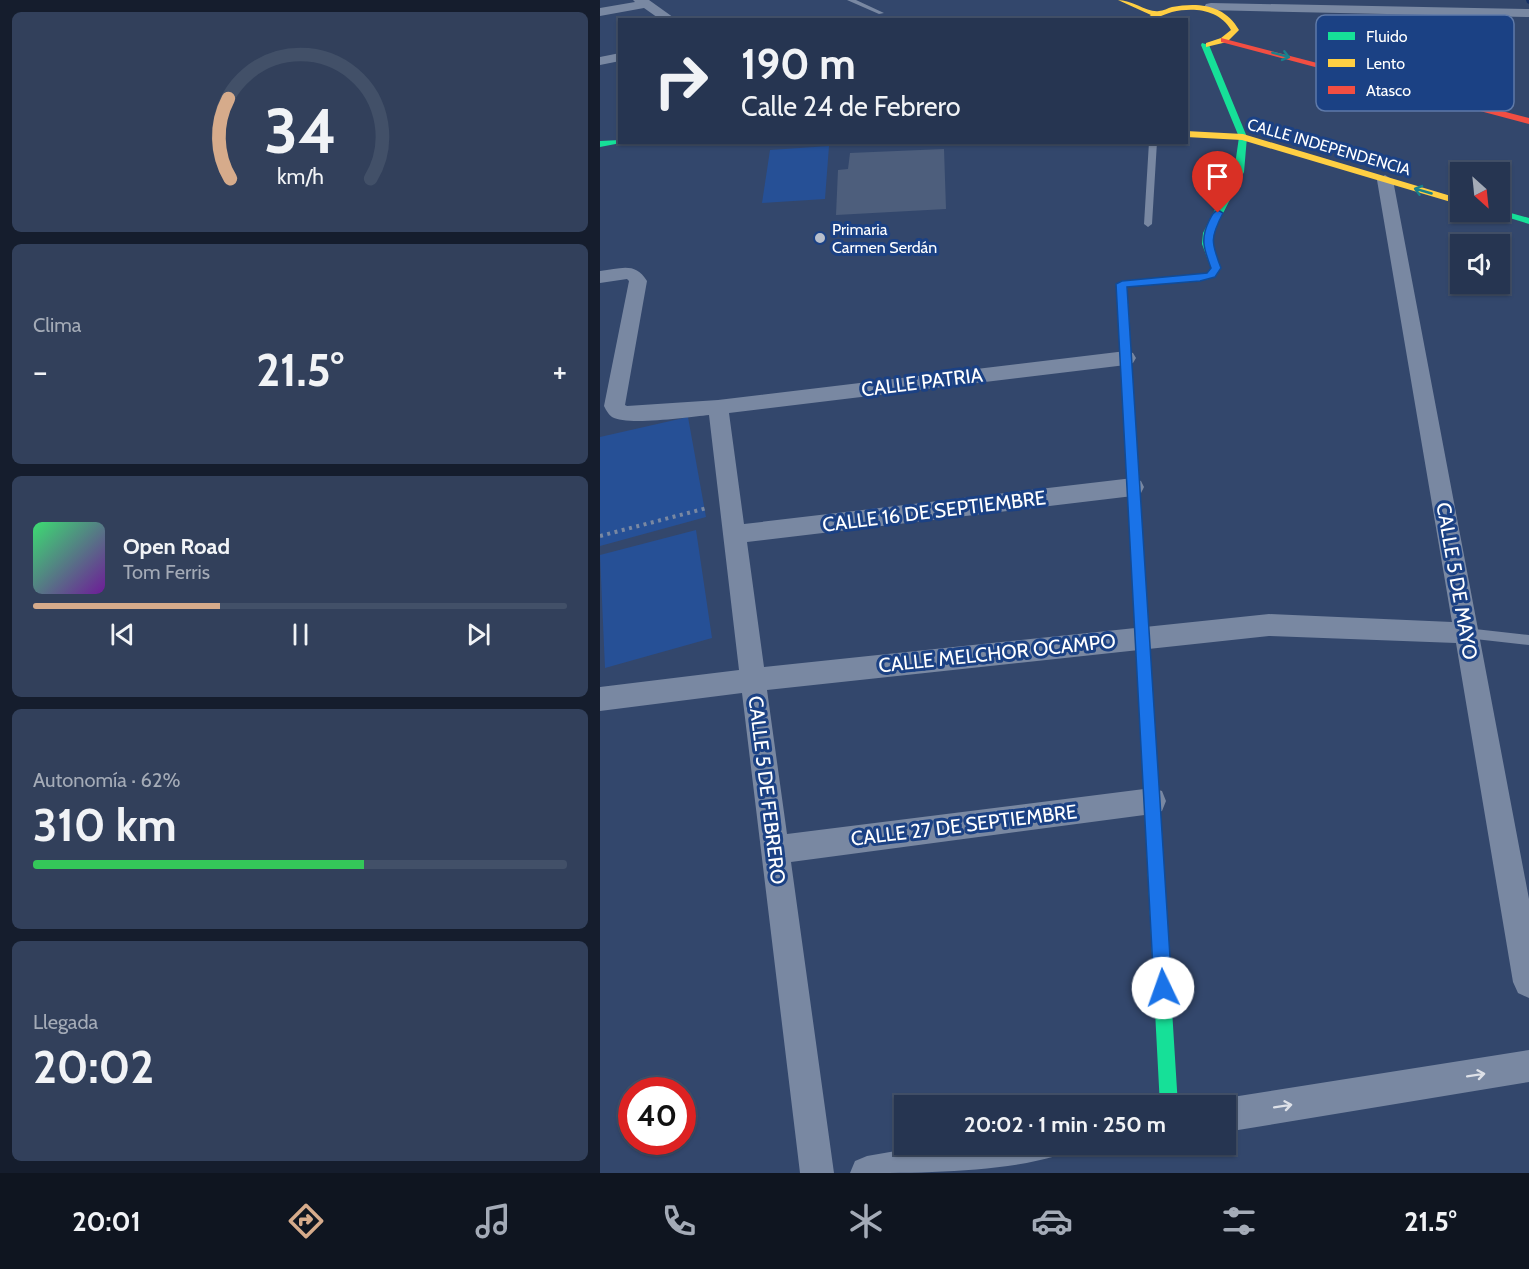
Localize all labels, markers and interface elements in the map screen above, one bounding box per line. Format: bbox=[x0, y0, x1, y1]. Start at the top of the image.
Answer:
legend bbox=[1316, 15, 1514, 111]
text: Fluido bbox=[1366, 27, 1408, 46]
text: 190 m bbox=[741, 38, 856, 90]
icon: right bbox=[642, 42, 720, 120]
one-way arrow bbox=[1271, 50, 1290, 62]
text: Lento bbox=[1366, 54, 1405, 73]
text: Atasco bbox=[1366, 81, 1411, 100]
text: Calle 24 de Febrero bbox=[741, 90, 961, 123]
text: 34 bbox=[264, 93, 336, 169]
street label: CALLE INDEPENDENCIA bbox=[1245, 115, 1413, 179]
pin bbox=[1192, 151, 1243, 213]
icon: arrive bbox=[1201, 160, 1234, 193]
north arrow bbox=[1450, 162, 1510, 222]
map controls bbox=[1450, 162, 1510, 294]
text: km/h bbox=[277, 163, 323, 189]
one-way arrow bbox=[1414, 185, 1433, 196]
place label: Primaria Carmen Serdán bbox=[832, 220, 937, 257]
marker: Primaria Carmen Serdán bbox=[813, 231, 827, 245]
button: sound bbox=[1450, 234, 1510, 294]
text: Clima bbox=[33, 313, 81, 337]
text: 21.5° bbox=[256, 343, 344, 397]
text: − bbox=[33, 351, 48, 391]
text: + bbox=[552, 351, 567, 391]
street label: CALLE PATRIA bbox=[860, 363, 985, 401]
street label: CALLE 16 DE SEPTIEMBRE bbox=[821, 485, 1047, 537]
street label: CALLE 5 DE MAYO bbox=[1431, 501, 1483, 661]
text: Open Road bbox=[123, 533, 230, 560]
text: Tom Ferris bbox=[123, 560, 210, 584]
icon: previous bbox=[106, 618, 139, 651]
icon: pause bbox=[284, 618, 317, 651]
icon: next bbox=[462, 618, 495, 651]
street label: CALLE MELCHOR OCAMPO bbox=[877, 629, 1117, 677]
street label: CALLE 5 DE FEBRERO bbox=[744, 694, 790, 886]
text: Autonomía · 62% bbox=[33, 768, 180, 792]
text: 310 km bbox=[33, 798, 177, 852]
street label: CALLE 27 DE SEPTIEMBRE bbox=[850, 799, 1078, 851]
position arrow bbox=[1131, 956, 1195, 1020]
text: Llegada bbox=[33, 1010, 98, 1034]
text: 20:02 bbox=[33, 1040, 154, 1094]
one-way arrow bbox=[1465, 1069, 1485, 1080]
speed limit sign: 40 bbox=[618, 1077, 696, 1155]
one-way arrow bbox=[1273, 1100, 1293, 1111]
text: 20:02 · 1 min · 250 m bbox=[964, 1111, 1166, 1138]
icon: directions bbox=[285, 1200, 327, 1242]
icon: music bbox=[472, 1200, 514, 1242]
icon: phone bbox=[658, 1200, 700, 1242]
icon: climate bbox=[845, 1200, 887, 1242]
icon: car bbox=[1031, 1200, 1073, 1242]
icon: filters bbox=[1218, 1200, 1260, 1242]
text: 20:01 bbox=[72, 1205, 141, 1238]
text: 21.5° bbox=[1404, 1205, 1457, 1238]

